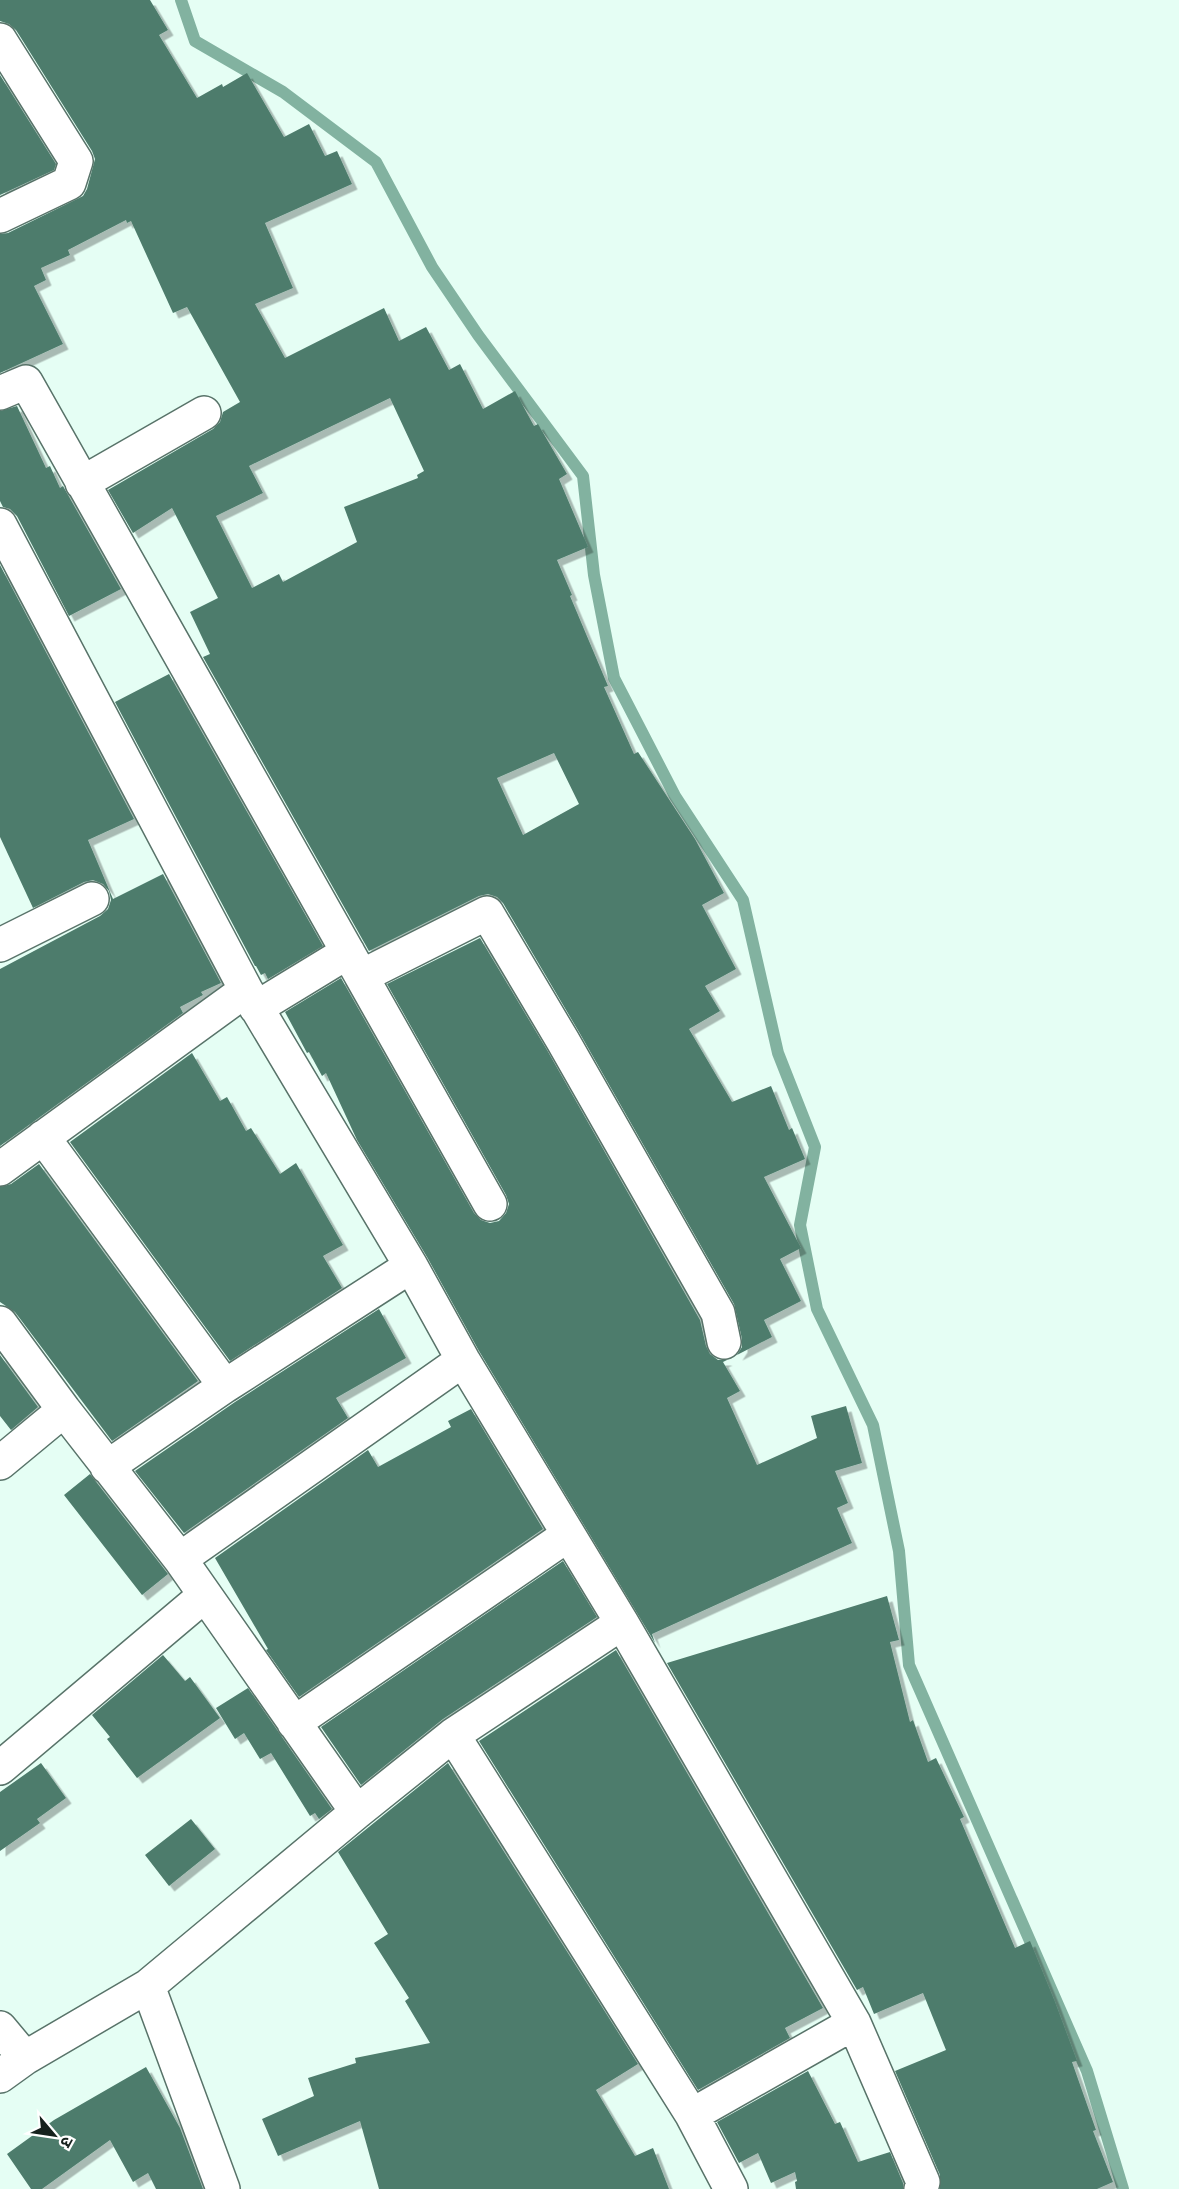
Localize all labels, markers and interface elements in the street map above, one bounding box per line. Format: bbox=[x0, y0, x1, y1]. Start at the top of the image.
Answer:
north arrow bbox=[24, 2105, 84, 2165]
text: उ bbox=[57, 2134, 78, 2152]

